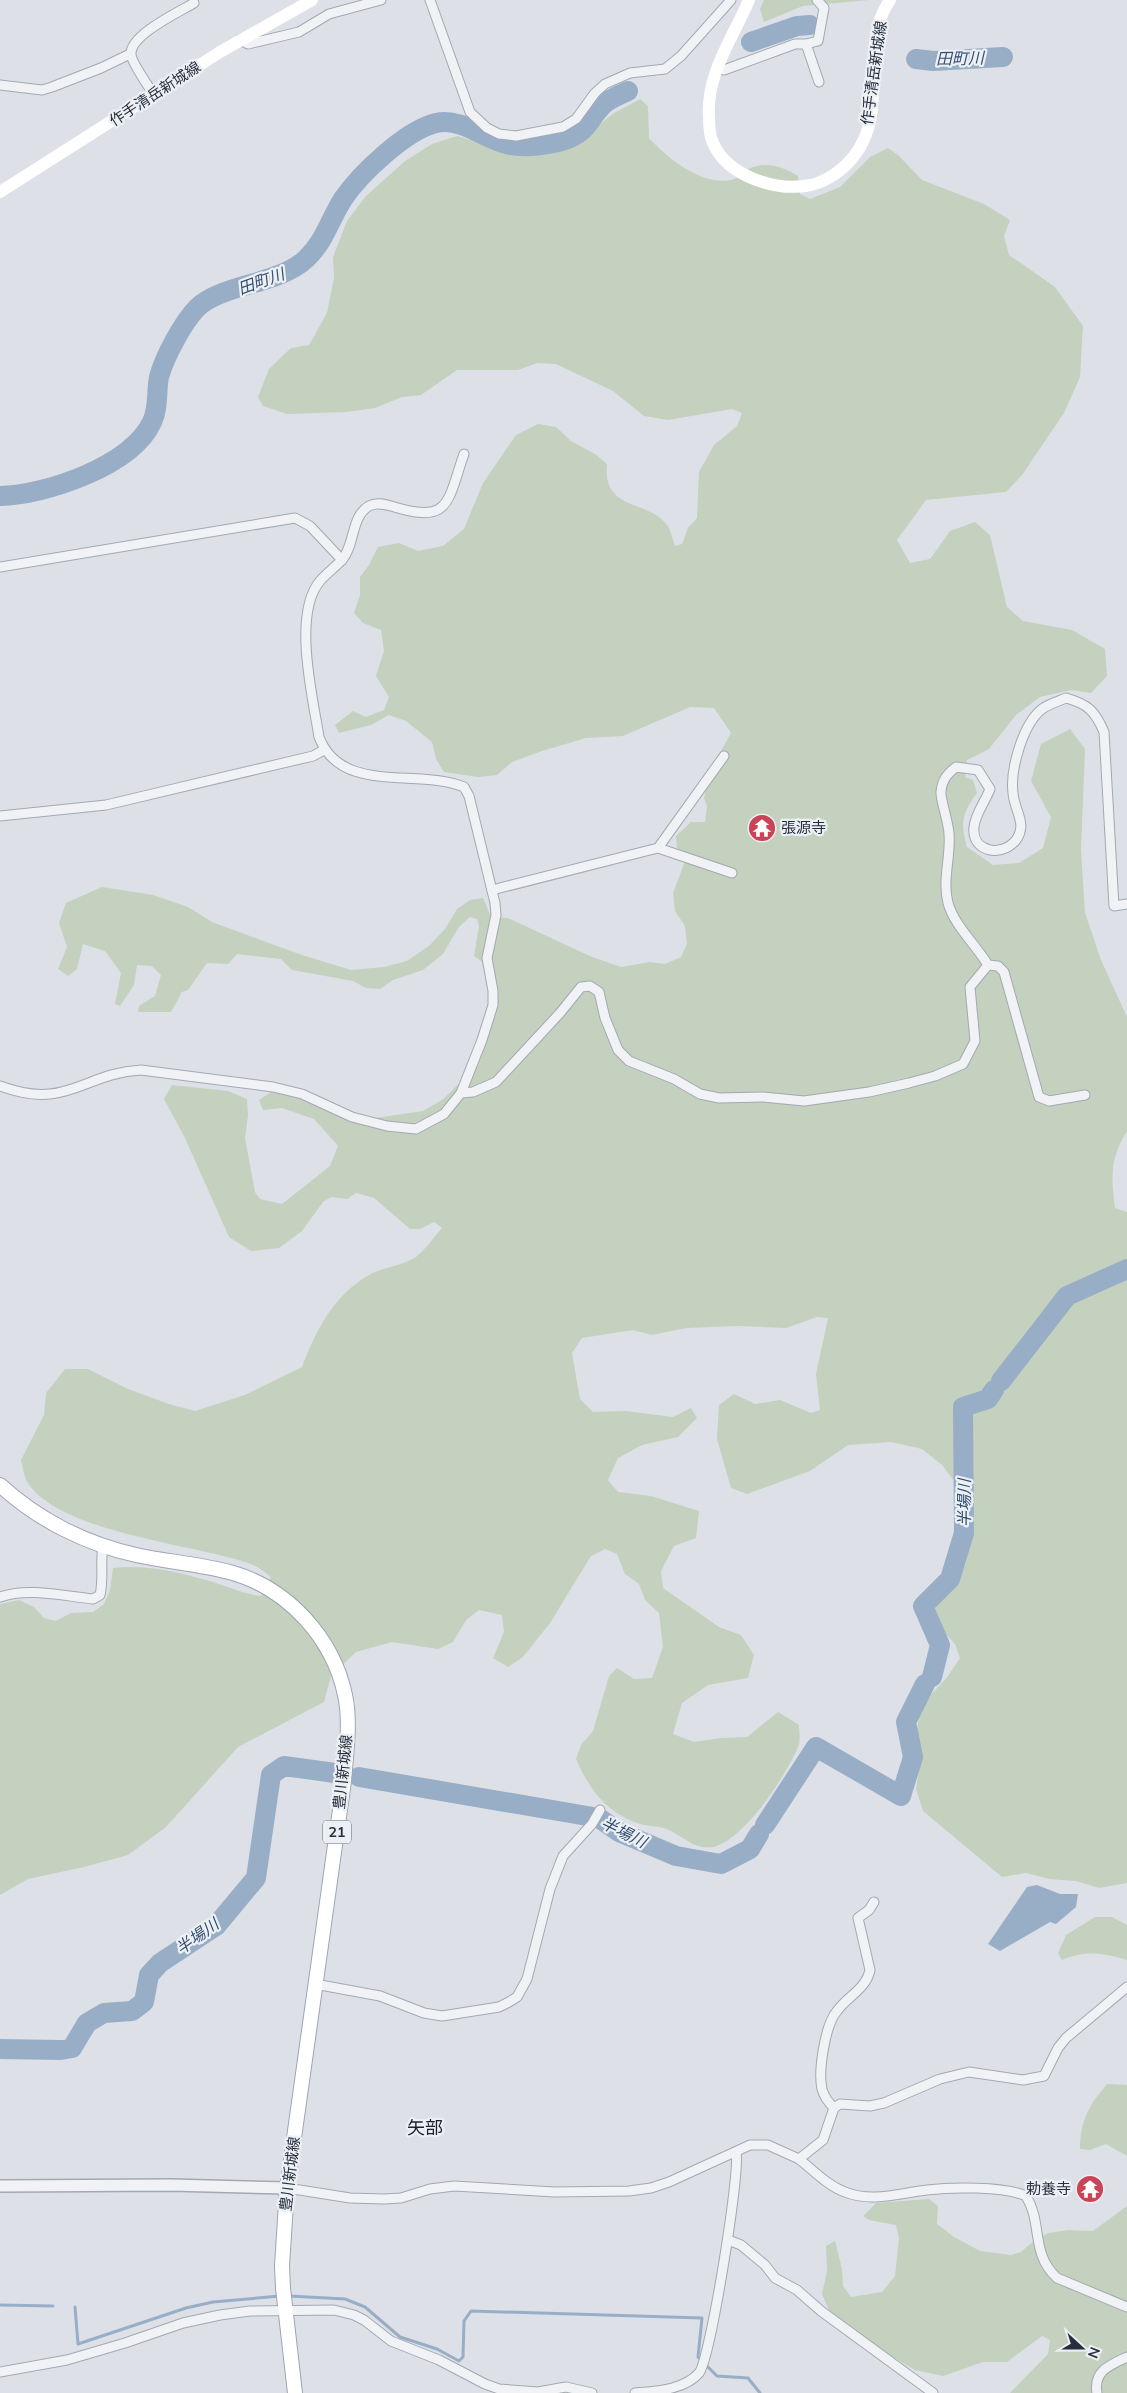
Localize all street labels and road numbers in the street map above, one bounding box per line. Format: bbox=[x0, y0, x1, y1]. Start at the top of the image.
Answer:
street label: 作手清岳新城線 bbox=[857, 20, 890, 126]
street label: 作手清岳新城線 bbox=[106, 57, 204, 130]
street label: 豊川新城線 bbox=[329, 1734, 356, 1810]
road number: 21 bbox=[323, 1820, 351, 1844]
street label: 豊川新城線 bbox=[276, 2136, 304, 2212]

